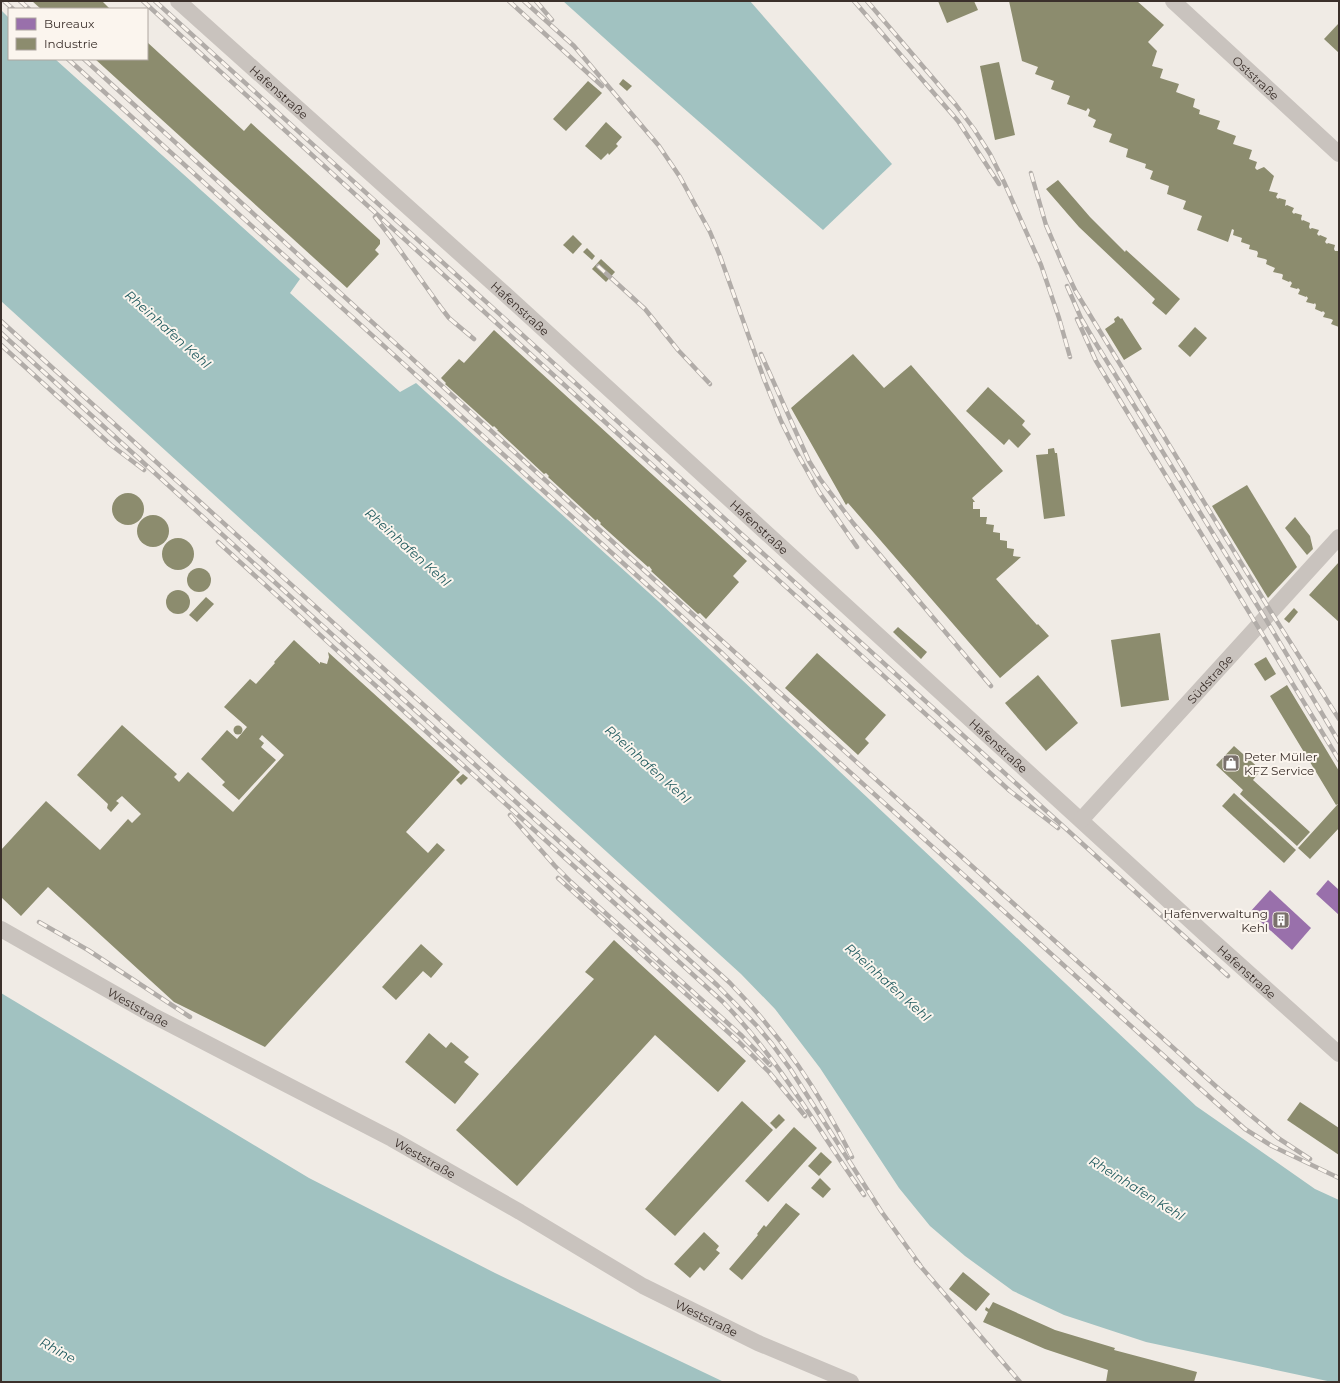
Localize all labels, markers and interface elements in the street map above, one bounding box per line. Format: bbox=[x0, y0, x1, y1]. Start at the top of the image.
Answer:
legend bbox=[8, 8, 148, 60]
text: Bureaux bbox=[44, 16, 95, 31]
text: Industrie bbox=[44, 36, 98, 51]
street label: Oststraße bbox=[1230, 52, 1283, 103]
street label: Hafenstraße bbox=[247, 62, 312, 122]
street label: Hafenstraße bbox=[488, 278, 553, 339]
water label: Rheinhafen Kehl bbox=[122, 286, 214, 372]
street label: Hafenstraße bbox=[727, 496, 792, 557]
water label: Rheinhafen Kehl bbox=[362, 504, 454, 590]
street label: Südstraße bbox=[1184, 651, 1236, 706]
street label: Hafenstraße bbox=[966, 715, 1031, 776]
water label: Rheinhafen Kehl bbox=[602, 721, 694, 807]
place label: Peter Müller KFZ Service bbox=[1244, 749, 1318, 778]
shop icon: Peter Müller KFZ Service bbox=[1221, 753, 1241, 773]
place label: Hafenverwaltung Kehl bbox=[1164, 906, 1268, 935]
building icon: Hafenverwaltung Kehl bbox=[1271, 910, 1291, 930]
water label: Rheinhafen Kehl bbox=[842, 939, 934, 1025]
street label: Hafenstraße bbox=[1215, 942, 1279, 1002]
street label: Weststraße bbox=[105, 984, 172, 1030]
street label: Weststraße bbox=[392, 1134, 458, 1181]
water label: Rheinhafen Kehl bbox=[1086, 1152, 1188, 1224]
street label: Weststraße bbox=[673, 1296, 741, 1339]
water label: Rhine bbox=[37, 1334, 79, 1366]

